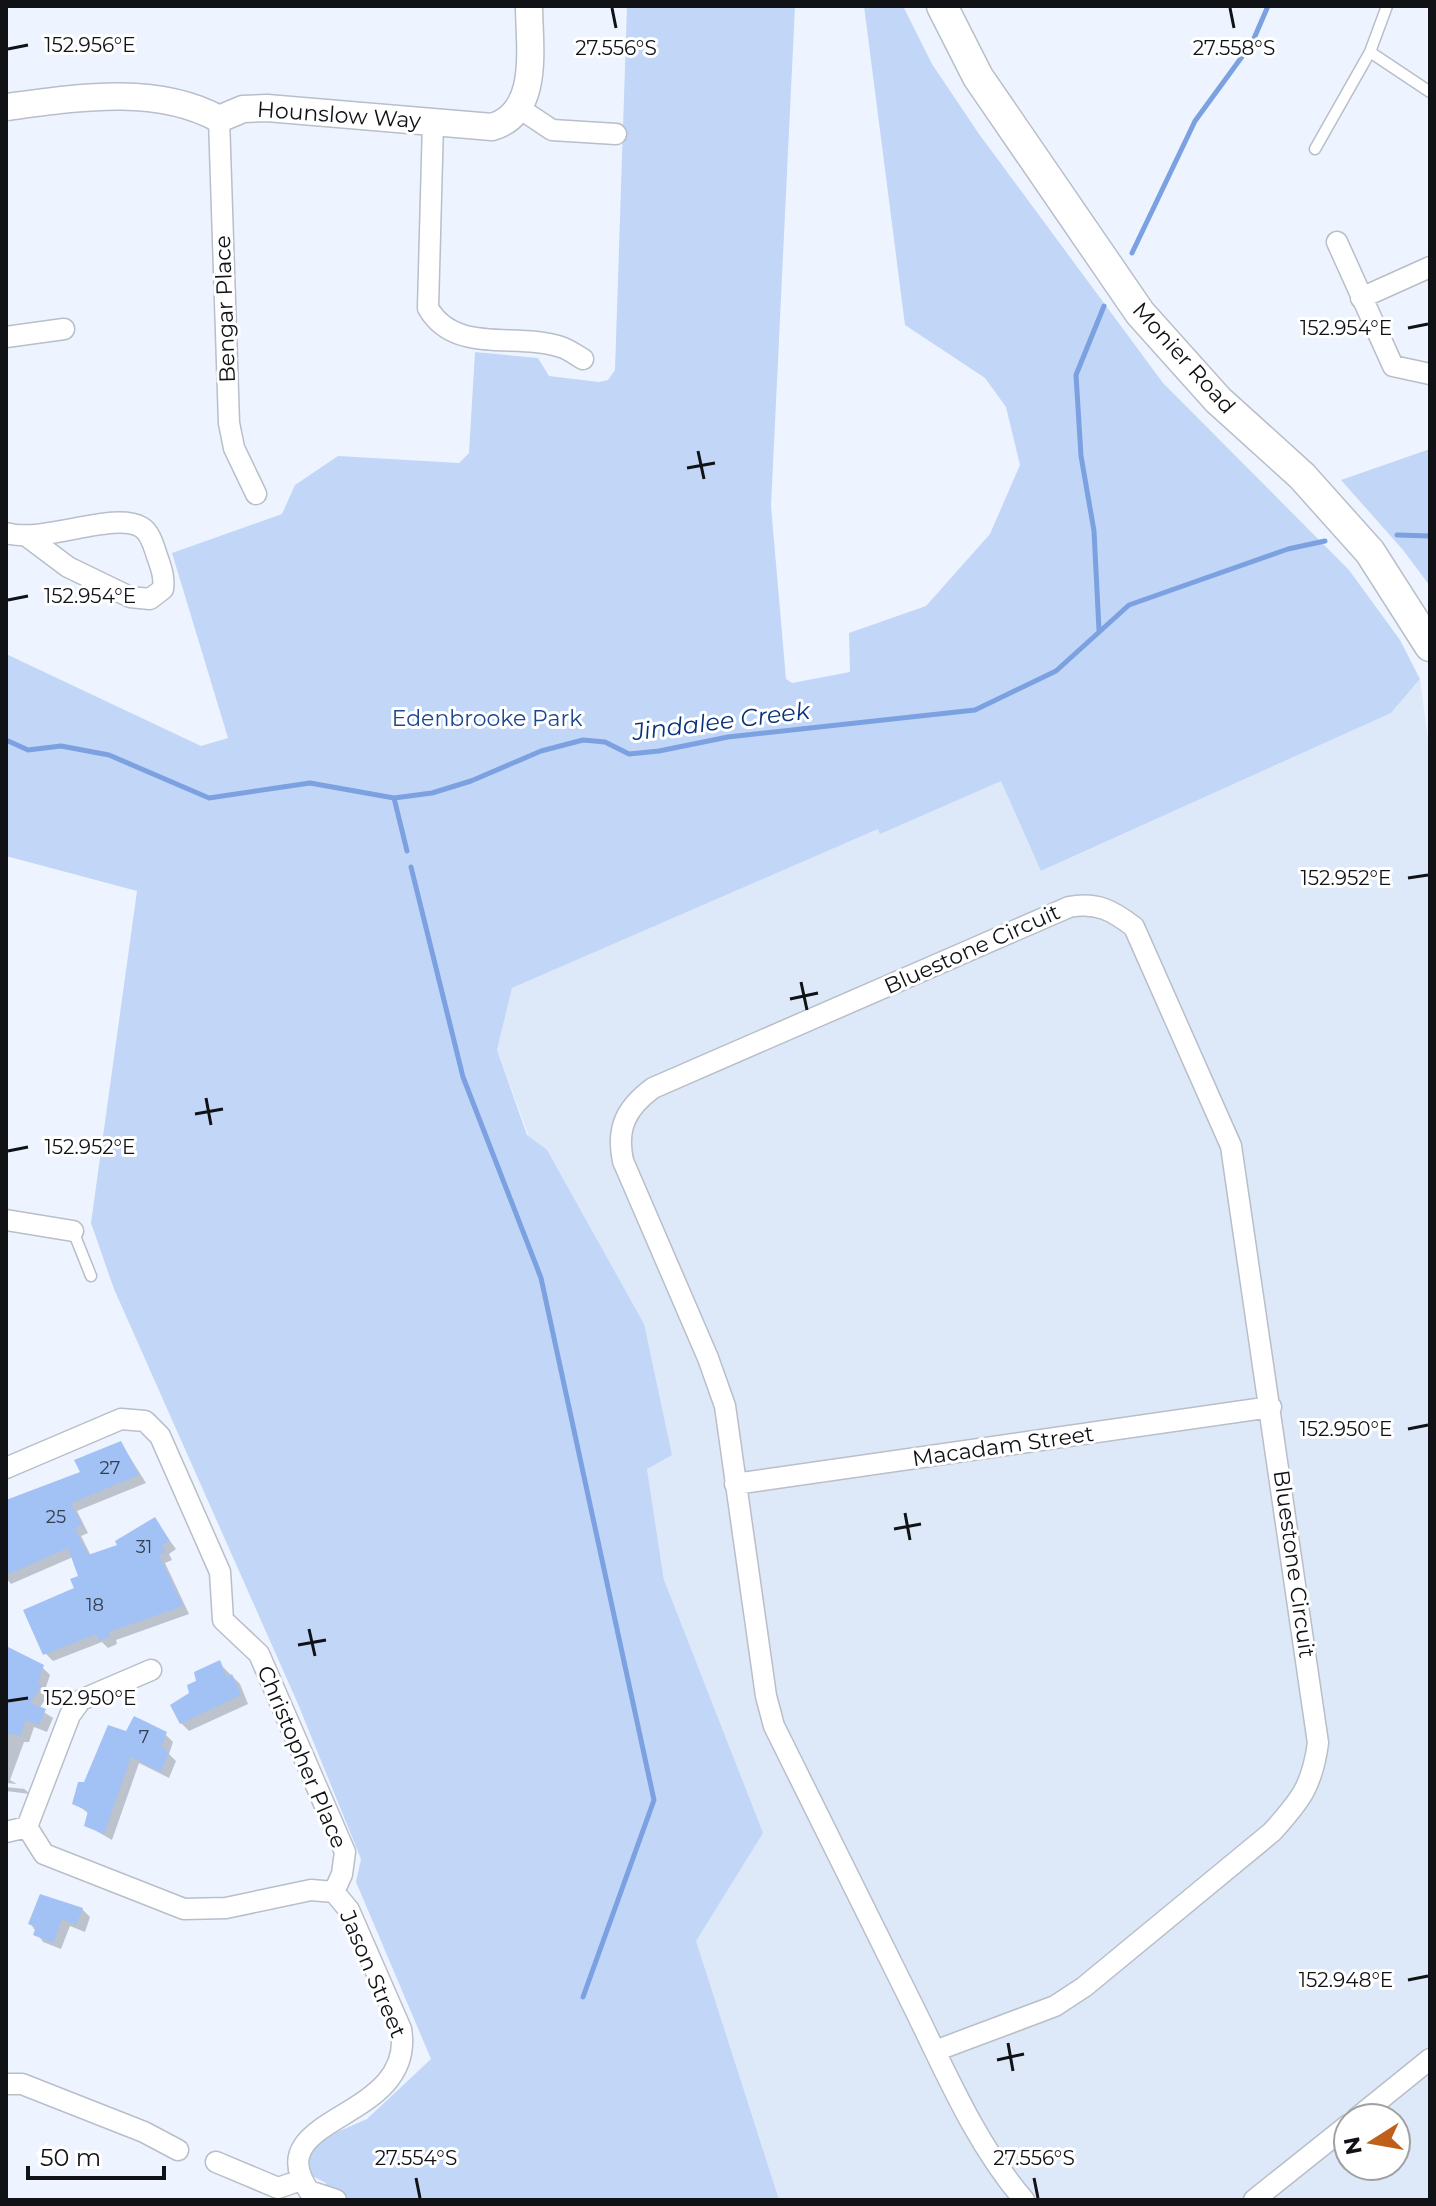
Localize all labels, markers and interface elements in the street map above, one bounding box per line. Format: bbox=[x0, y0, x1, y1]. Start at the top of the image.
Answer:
text: 152.956°E bbox=[44, 33, 136, 57]
text: 27.556°S bbox=[575, 36, 657, 60]
text: 27.558°S bbox=[1193, 36, 1275, 60]
street label: Hounslow Way bbox=[256, 96, 422, 134]
street label: Bengar Place bbox=[209, 235, 241, 383]
street label: Monier Road bbox=[1127, 297, 1241, 419]
text: 152.954°E bbox=[1300, 316, 1392, 340]
text: 152.954°E bbox=[44, 584, 136, 608]
water label: Jindalee Creek bbox=[630, 696, 813, 746]
park label: Edenbrooke Park bbox=[392, 705, 583, 732]
text: 152.952°E bbox=[1301, 866, 1391, 890]
street label: Bluestone Circuit bbox=[880, 898, 1064, 1000]
text: 152.952°E bbox=[45, 1135, 135, 1159]
text: 152.950°E bbox=[1300, 1417, 1392, 1441]
street label: Macadam Street bbox=[911, 1420, 1095, 1472]
house number: 27 bbox=[100, 1457, 120, 1479]
street label: Bluestone Circuit bbox=[1267, 1468, 1321, 1660]
house number: 25 bbox=[46, 1506, 66, 1528]
house number: 31 bbox=[136, 1536, 152, 1558]
house number: 18 bbox=[86, 1594, 104, 1616]
street label: Christopher Place bbox=[251, 1662, 353, 1852]
text: 152.950°E bbox=[44, 1686, 136, 1710]
house number: 7 bbox=[139, 1726, 149, 1748]
street label: Jason Street bbox=[334, 1905, 412, 2042]
text: 152.948°E bbox=[1299, 1968, 1393, 1992]
north arrow bbox=[1332, 2102, 1412, 2182]
scale bar bbox=[28, 2130, 164, 2180]
text: N bbox=[1338, 2134, 1368, 2157]
text: 50 m bbox=[40, 2143, 101, 2172]
text: 27.554°S bbox=[375, 2146, 457, 2170]
text: 27.556°S bbox=[993, 2146, 1075, 2170]

